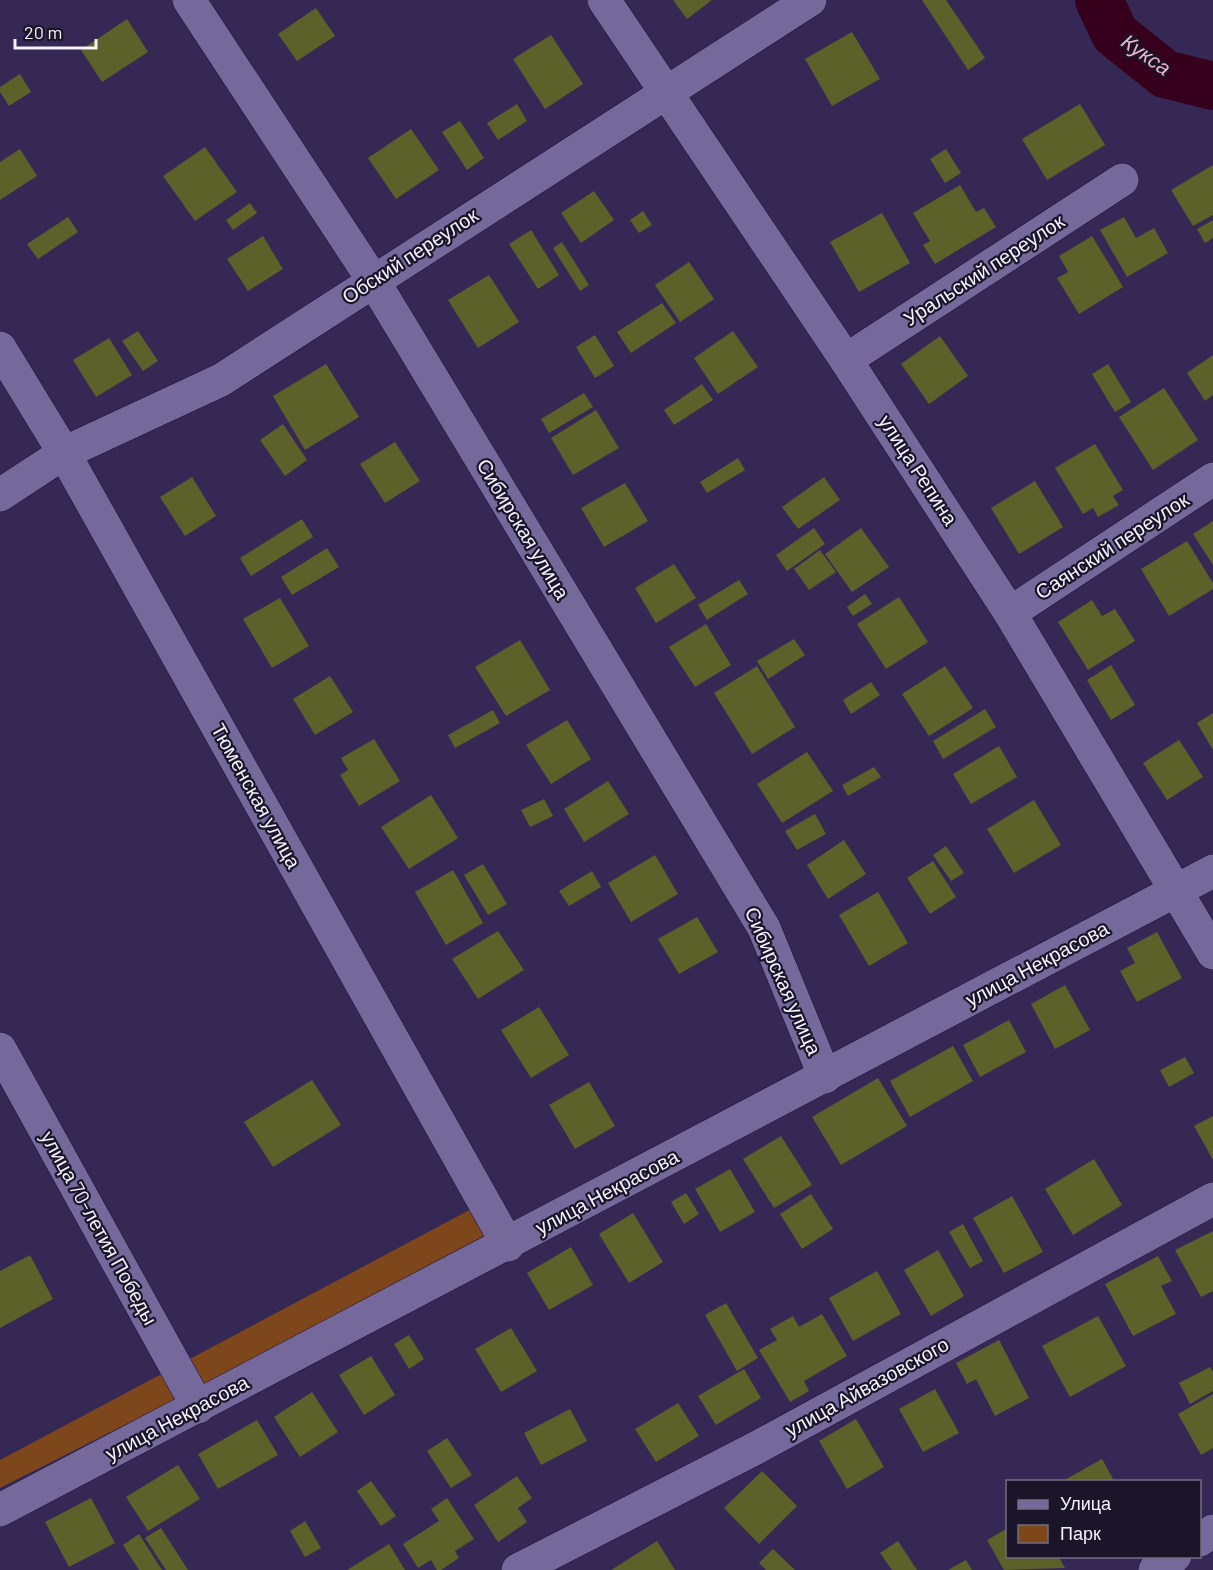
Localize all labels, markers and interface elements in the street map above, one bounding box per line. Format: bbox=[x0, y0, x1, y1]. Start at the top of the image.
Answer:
scale bar bbox=[15, 12, 96, 50]
text: 20 m bbox=[24, 21, 62, 43]
water label: Кукса bbox=[1117, 28, 1176, 80]
street label: Обский переулок bbox=[337, 202, 482, 308]
street label: Уральский переулок bbox=[899, 208, 1068, 330]
street label: улица Репина bbox=[874, 410, 964, 530]
street label: Сибирская улица bbox=[472, 454, 576, 604]
street label: Саянский переулок bbox=[1030, 486, 1193, 604]
street label: Тюменская улица bbox=[207, 719, 307, 873]
street label: Сибирская улица bbox=[741, 903, 828, 1059]
street label: улица Некрасова bbox=[961, 915, 1113, 1011]
street label: улица 70-летия Победы bbox=[36, 1126, 163, 1329]
street label: улица Некрасова bbox=[531, 1143, 683, 1239]
street label: улица Айвазовского bbox=[781, 1331, 953, 1441]
street label: улица Некрасова bbox=[101, 1369, 253, 1465]
legend bbox=[1006, 1480, 1201, 1558]
text: Улица bbox=[1060, 1492, 1112, 1514]
text: Парк bbox=[1060, 1522, 1101, 1544]

